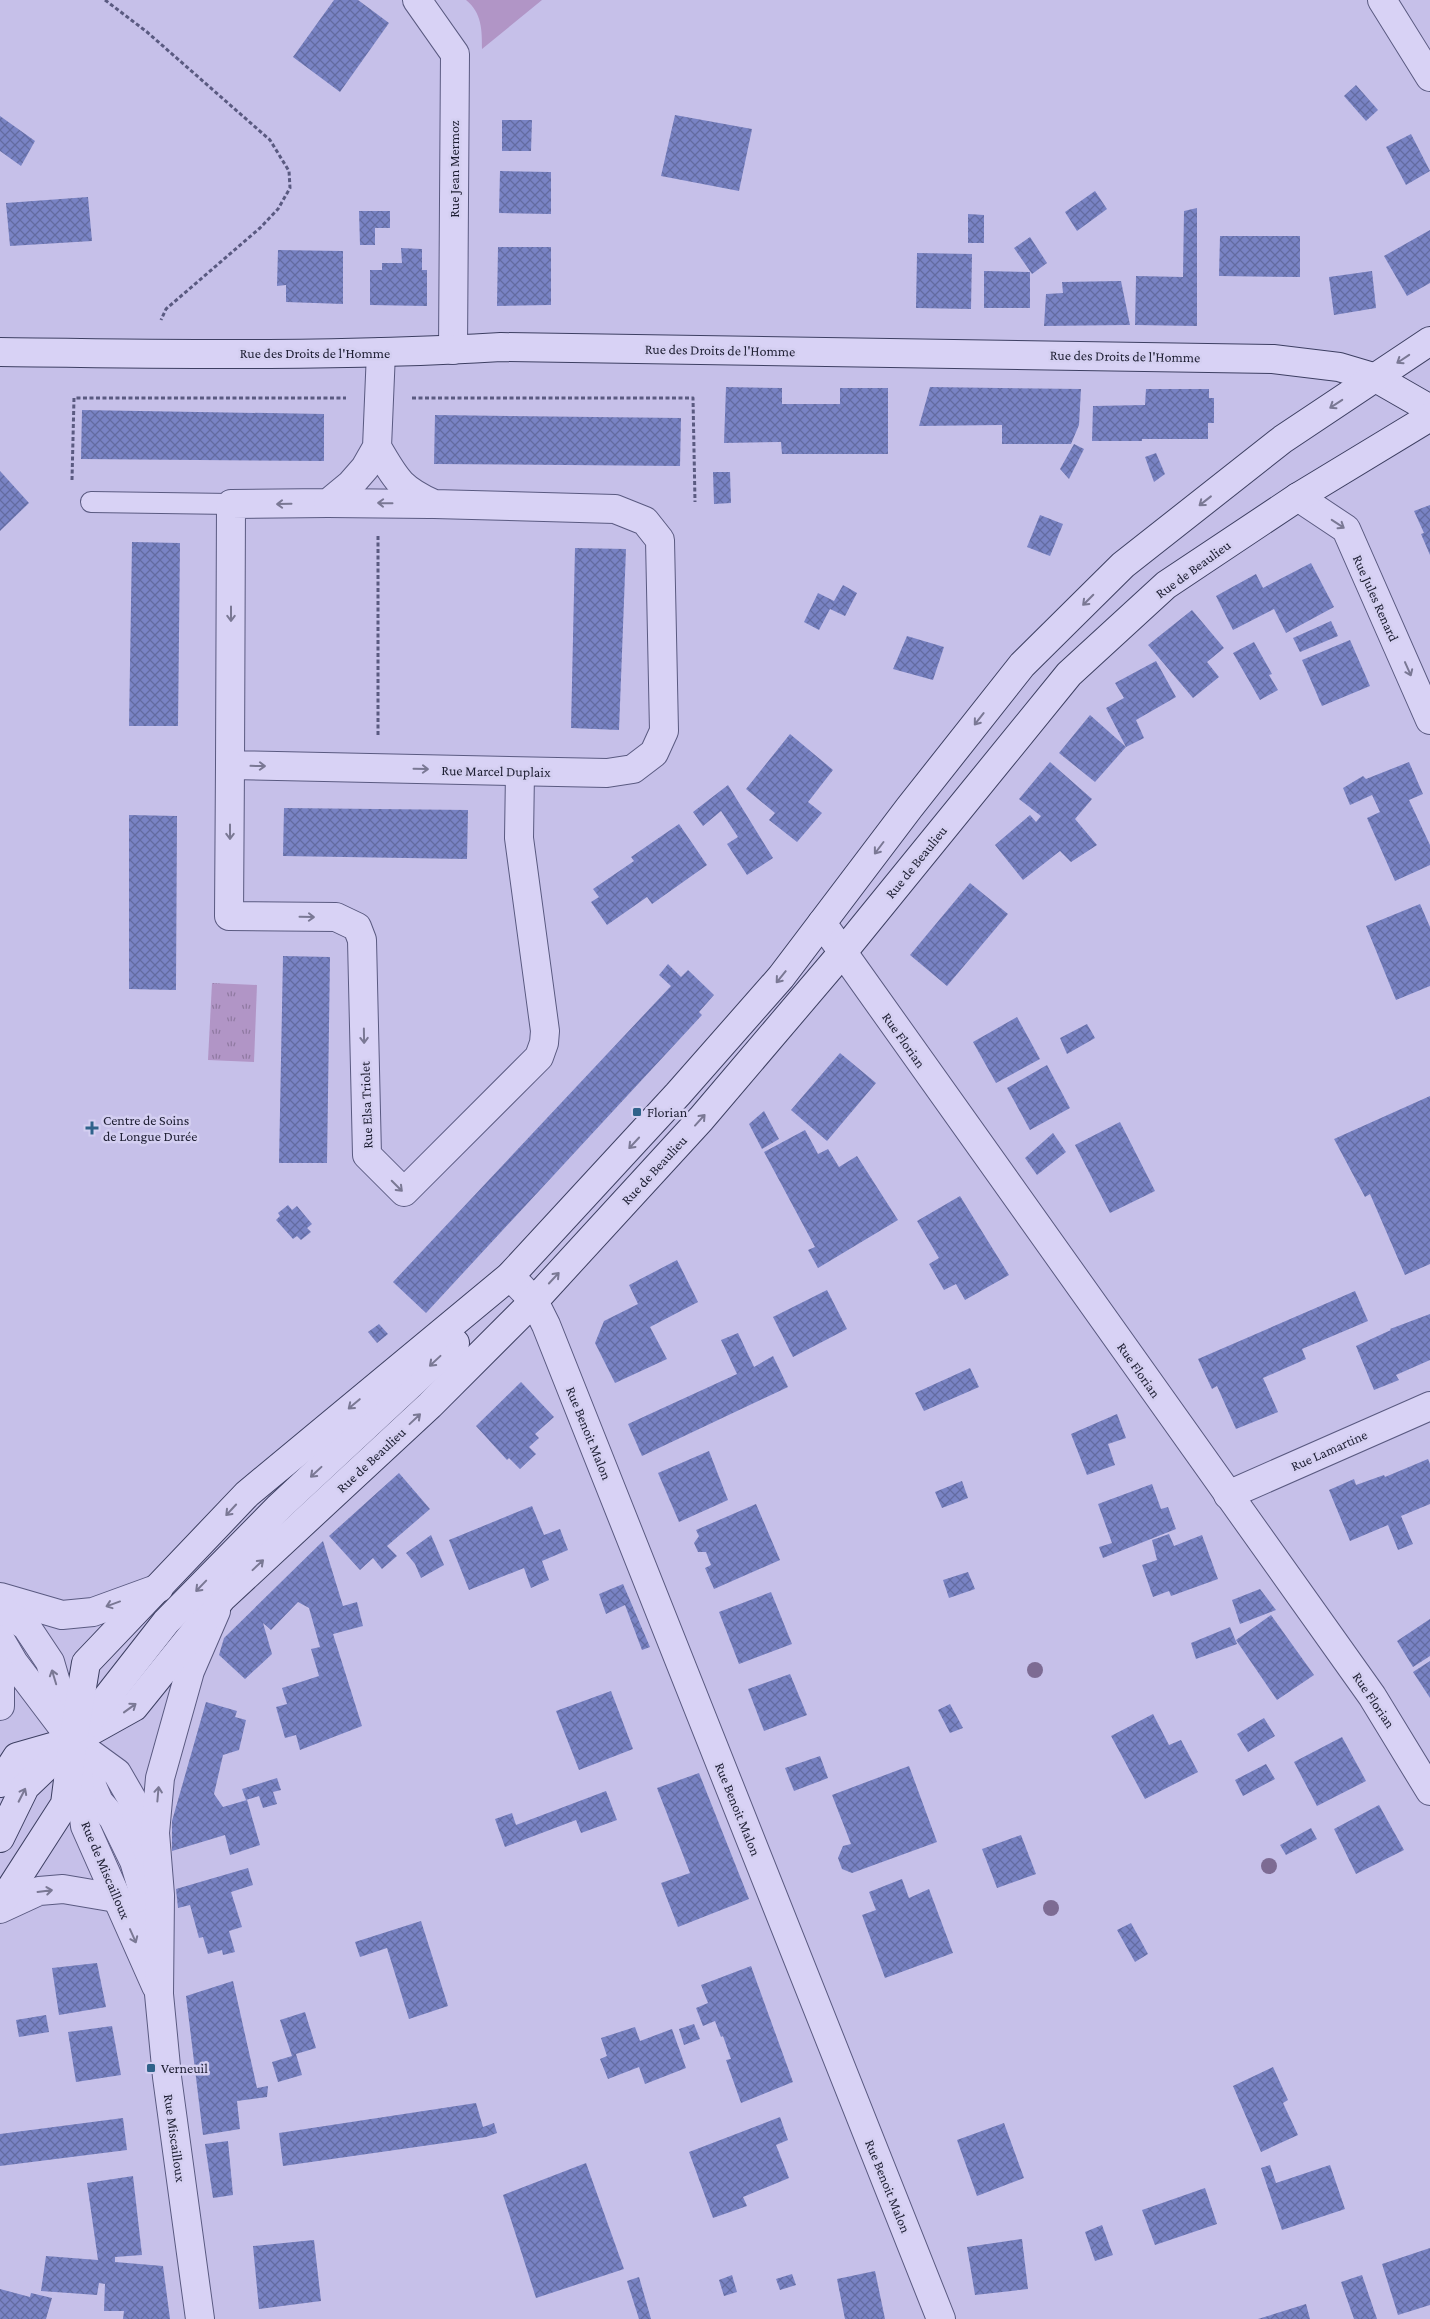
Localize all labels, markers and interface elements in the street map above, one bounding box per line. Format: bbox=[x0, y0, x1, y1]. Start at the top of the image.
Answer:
street label: Rue Jean Mermoz bbox=[446, 120, 462, 218]
street label: Rue des Droits de l'Homme bbox=[645, 341, 795, 359]
street label: Rue des Droits de l'Homme bbox=[240, 345, 390, 361]
street label: Rue des Droits de l'Homme bbox=[1050, 347, 1200, 365]
one-way arrow bbox=[1396, 354, 1410, 364]
one-way arrow bbox=[1329, 400, 1343, 410]
one-way arrow bbox=[1199, 495, 1212, 506]
one-way arrow bbox=[377, 498, 394, 508]
one-way arrow bbox=[276, 499, 292, 508]
one-way arrow bbox=[1331, 519, 1345, 529]
street label: Rue de Beaulieu bbox=[1152, 536, 1234, 602]
street label: Rue Jules Renard bbox=[1350, 552, 1403, 644]
one-way arrow bbox=[1083, 593, 1095, 605]
one-way arrow bbox=[226, 605, 236, 621]
one-way arrow bbox=[1403, 661, 1413, 676]
one-way arrow bbox=[974, 713, 985, 726]
one-way arrow bbox=[250, 761, 266, 771]
street label: Rue Marcel Duplaix bbox=[441, 762, 551, 780]
one-way arrow bbox=[412, 764, 428, 774]
street label: Rue de Beaulieu bbox=[882, 822, 950, 901]
one-way arrow bbox=[225, 823, 234, 839]
one-way arrow bbox=[874, 841, 885, 854]
one-way arrow bbox=[298, 912, 314, 921]
one-way arrow bbox=[775, 970, 786, 983]
street label: Rue Florian bbox=[879, 1009, 929, 1071]
one-way arrow bbox=[360, 1027, 369, 1043]
street label: Rue Elsa Triolet bbox=[356, 1061, 376, 1149]
place label: Florian bbox=[647, 1104, 688, 1120]
marker: Florian bbox=[631, 1106, 643, 1118]
place label: Centre de Soins de Longue Durée bbox=[103, 1112, 197, 1144]
one-way arrow bbox=[694, 1114, 706, 1127]
marker: Centre de Soins de Longue Durée bbox=[85, 1121, 99, 1135]
street label: Rue de Beaulieu bbox=[618, 1132, 690, 1208]
one-way arrow bbox=[628, 1136, 640, 1149]
one-way arrow bbox=[391, 1179, 403, 1191]
one-way arrow bbox=[548, 1272, 560, 1285]
street label: Rue Florian bbox=[1114, 1339, 1164, 1401]
one-way arrow bbox=[429, 1355, 442, 1367]
street label: Rue Benoit Malon bbox=[563, 1384, 615, 1482]
one-way arrow bbox=[348, 1398, 361, 1410]
one-way arrow bbox=[409, 1413, 422, 1425]
street label: Rue de Beaulieu bbox=[333, 1424, 409, 1496]
street label: Rue Lamartine bbox=[1288, 1426, 1370, 1474]
one-way arrow bbox=[310, 1466, 323, 1478]
one-way arrow bbox=[225, 1504, 237, 1516]
one-way arrow bbox=[251, 1559, 264, 1571]
one-way arrow bbox=[195, 1580, 207, 1593]
one-way arrow bbox=[106, 1600, 122, 1609]
street label: Rue Florian bbox=[1349, 1669, 1399, 1731]
one-way arrow bbox=[49, 1670, 59, 1686]
one-way arrow bbox=[123, 1703, 137, 1713]
street label: Rue Benoit Malon bbox=[712, 1760, 764, 1858]
one-way arrow bbox=[17, 1787, 27, 1802]
one-way arrow bbox=[154, 1787, 163, 1803]
street label: Rue de Miscailloux bbox=[78, 1819, 134, 1922]
one-way arrow bbox=[37, 1886, 53, 1896]
one-way arrow bbox=[129, 1928, 139, 1943]
place label: Verneuil bbox=[161, 2060, 208, 2076]
marker: Verneuil bbox=[145, 2062, 157, 2074]
street label: Rue Miscailloux bbox=[161, 2093, 189, 2184]
street label: Rue Benoit Malon bbox=[862, 2137, 914, 2235]

